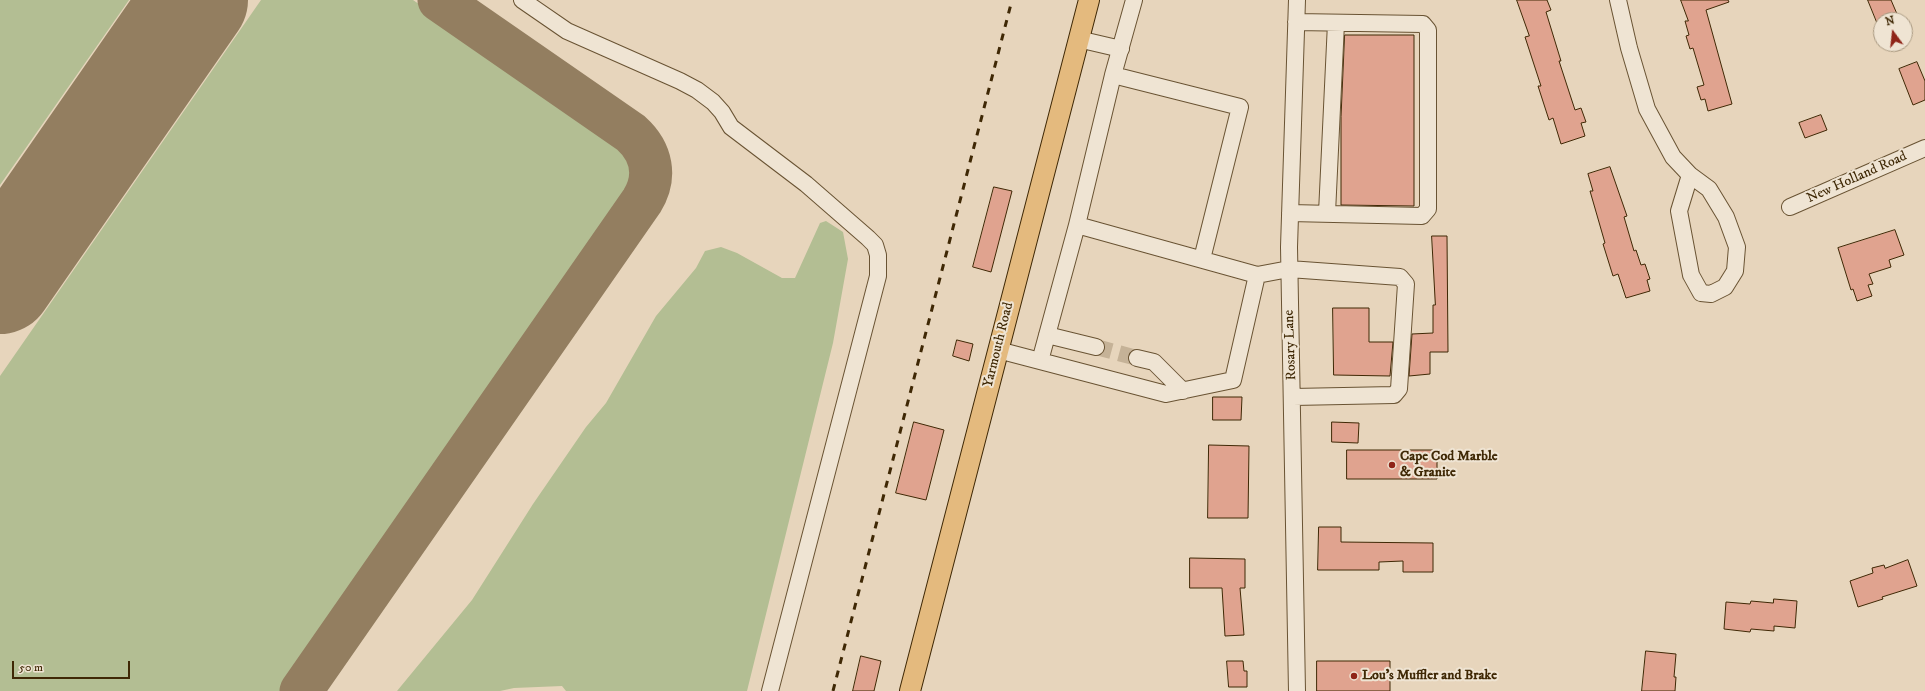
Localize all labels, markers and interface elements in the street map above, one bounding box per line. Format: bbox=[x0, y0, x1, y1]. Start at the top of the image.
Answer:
north arrow bbox=[1873, 12, 1913, 52]
text: N bbox=[1884, 13, 1896, 29]
street label: New Holland Road bbox=[1804, 148, 1910, 208]
street label: Yarmouth Road bbox=[980, 301, 1018, 389]
street label: Rosary Lane bbox=[1281, 309, 1301, 381]
place label: Cape Cod Marble & Granite bbox=[1400, 449, 1498, 482]
marker: Cape Cod Marble & Granite bbox=[1387, 460, 1397, 470]
scale bar bbox=[14, 653, 132, 679]
text: 50 m bbox=[19, 660, 43, 675]
place label: Lou's Muffler and Brake bbox=[1362, 668, 1497, 684]
marker: Lou's Muffler and Brake bbox=[1349, 671, 1359, 681]

